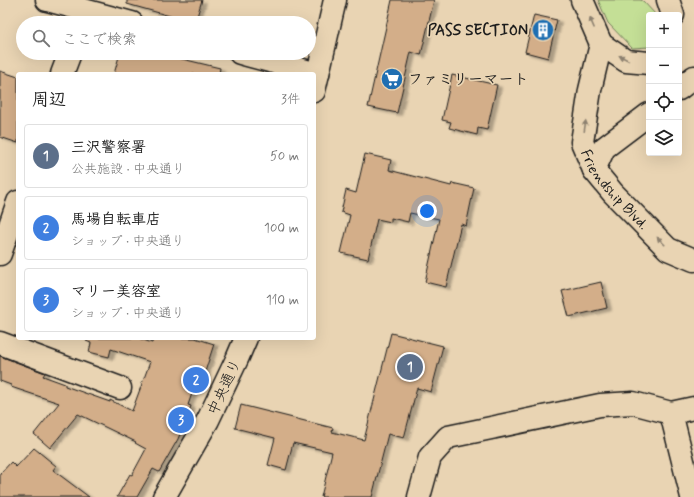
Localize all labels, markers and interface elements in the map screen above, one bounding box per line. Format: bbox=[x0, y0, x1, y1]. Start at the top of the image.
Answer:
map controls bbox=[646, 12, 682, 156]
button: + bbox=[646, 12, 682, 48]
search box bbox=[16, 16, 316, 60]
building icon: PASS SECTION bbox=[530, 17, 556, 43]
one-way arrow bbox=[589, 17, 595, 29]
place label: PASS SECTION bbox=[428, 21, 528, 41]
icon: search bbox=[30, 27, 52, 49]
text: ここで検索 bbox=[62, 30, 137, 50]
button: − bbox=[646, 48, 682, 84]
one-way arrow bbox=[618, 55, 629, 61]
supermarket icon: ファミリーマート bbox=[379, 66, 405, 92]
place label: ファミリーマート bbox=[408, 70, 529, 90]
button: locate bbox=[646, 84, 682, 120]
text: 周辺 bbox=[32, 89, 66, 111]
text: 3件 bbox=[281, 91, 300, 108]
one-way arrow bbox=[582, 120, 588, 132]
button: layers bbox=[646, 120, 682, 156]
text: 三沢警察署 bbox=[71, 138, 146, 158]
street label: Friendship Blvd. bbox=[575, 146, 653, 234]
text: 1 bbox=[43, 148, 49, 165]
text: 50 m bbox=[270, 148, 299, 165]
text: 公共施設 · 中央通り bbox=[71, 161, 185, 178]
your location bbox=[417, 201, 437, 221]
text: 馬場自転車店 bbox=[71, 210, 161, 230]
text: 2 bbox=[43, 220, 49, 237]
text: 100 m bbox=[264, 220, 299, 237]
text: ショップ · 中央通り bbox=[71, 233, 184, 250]
one-way arrow bbox=[656, 236, 666, 246]
text: マリー美容室 bbox=[71, 282, 161, 302]
text: 3 bbox=[43, 292, 49, 309]
text: 110 m bbox=[266, 292, 299, 309]
text: ショップ · 中央通り bbox=[71, 305, 184, 322]
pin: 1 bbox=[397, 352, 423, 382]
street label: 中央通り bbox=[203, 356, 247, 419]
pin: 2 bbox=[183, 365, 209, 395]
pin: 3 bbox=[168, 405, 194, 435]

